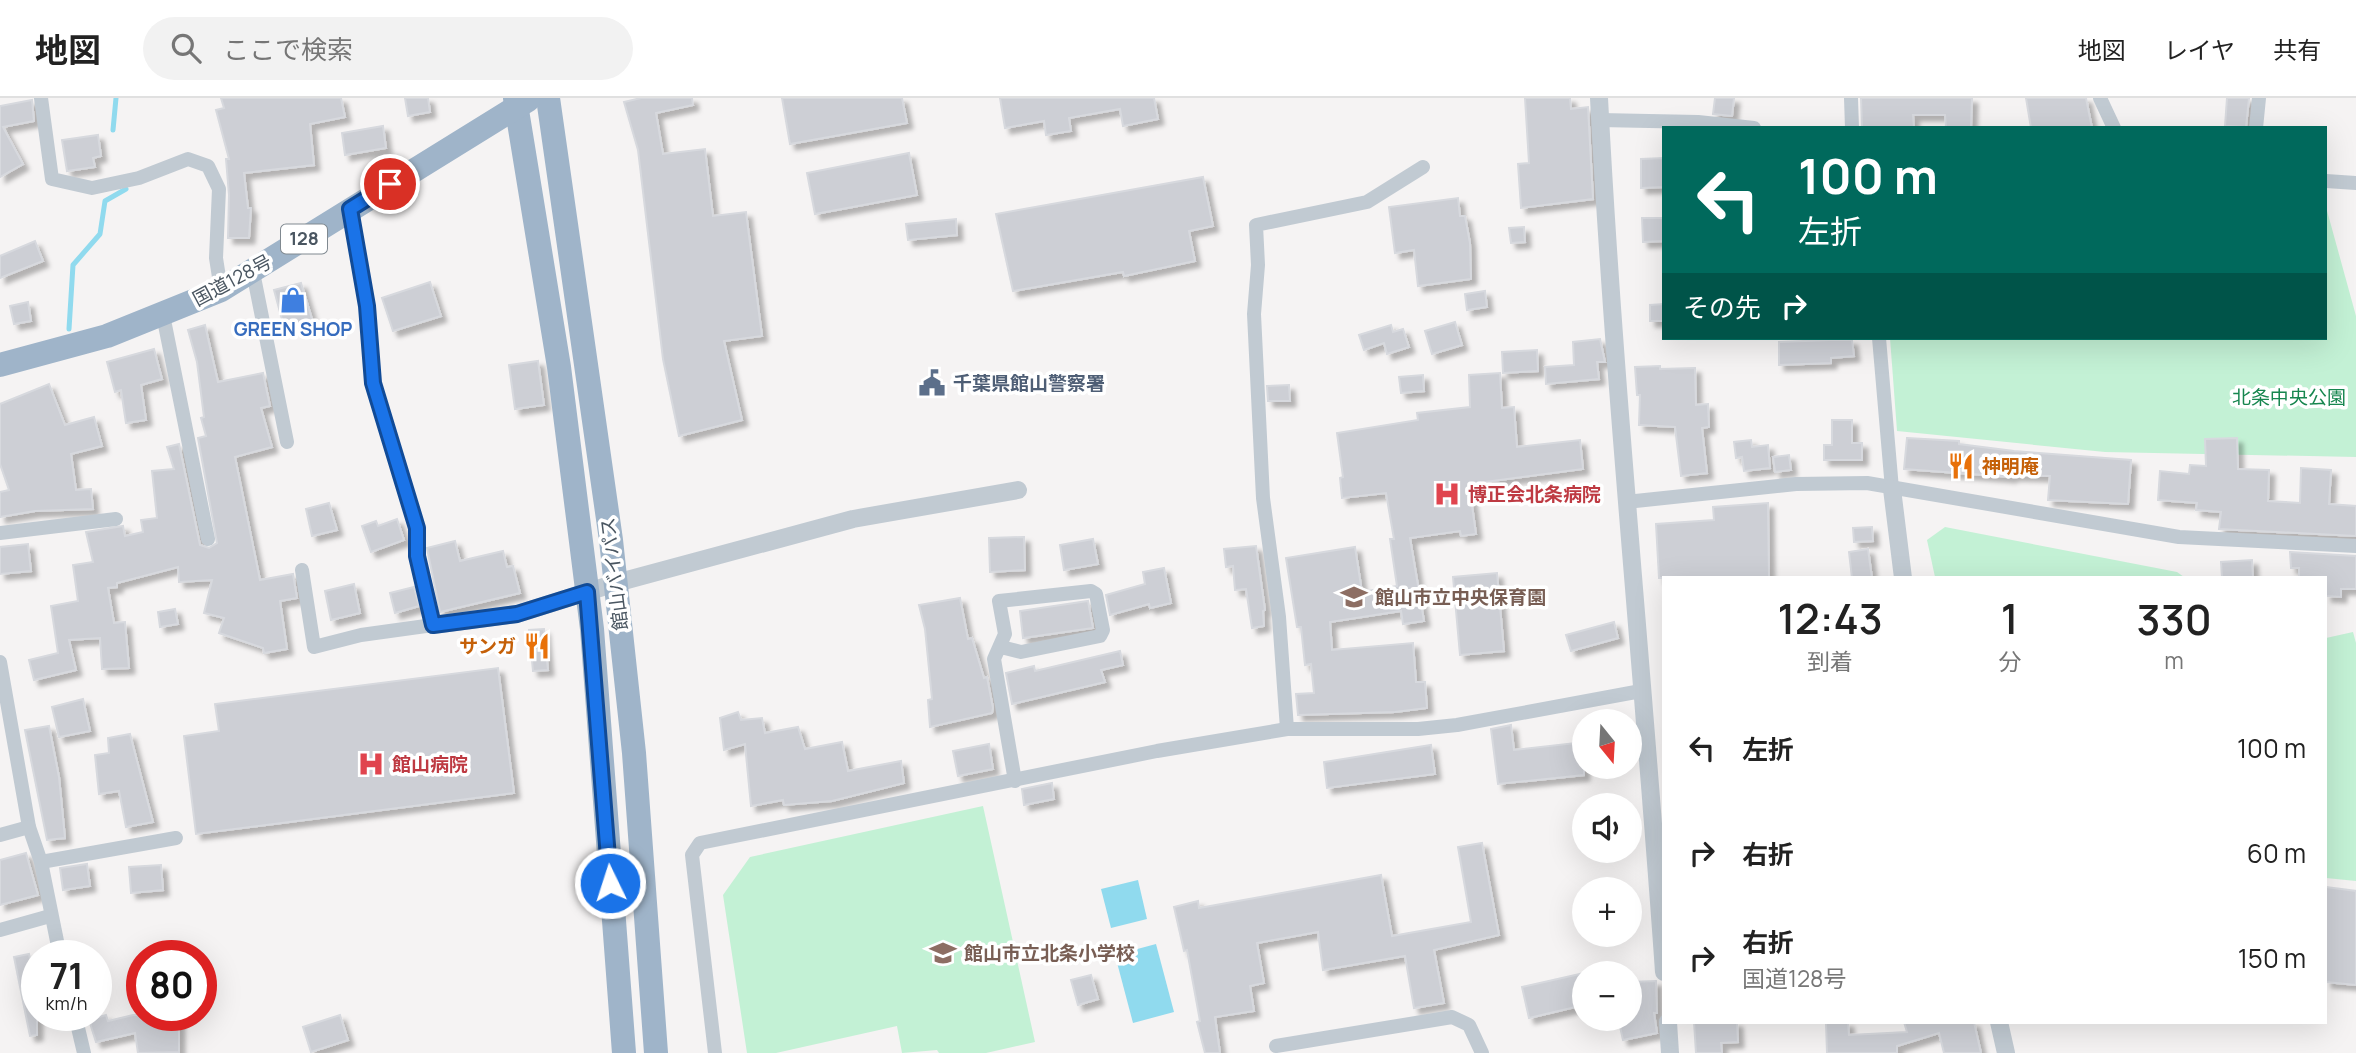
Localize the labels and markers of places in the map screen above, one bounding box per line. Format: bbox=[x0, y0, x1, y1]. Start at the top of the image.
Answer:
pin bbox=[360, 154, 420, 214]
shop icon: GREEN SHOP bbox=[278, 285, 308, 315]
place label: GREEN SHOP bbox=[234, 316, 352, 342]
public building icon: 千葉県館山警察署 bbox=[917, 368, 947, 398]
place label: 千葉県館山警察署 bbox=[953, 370, 1105, 396]
restaurant icon: 神明庵 bbox=[1946, 451, 1976, 481]
place label: 神明庵 bbox=[1982, 453, 2039, 479]
hospital icon: 博正会北条病院 bbox=[1432, 479, 1462, 509]
place label: 博正会北条病院 bbox=[1468, 481, 1601, 507]
school or university icon: 館山市立中央保育園 bbox=[1339, 582, 1369, 612]
place label: 館山市立中央保育園 bbox=[1375, 584, 1546, 610]
restaurant icon: サンガ bbox=[522, 631, 552, 661]
place label: サンガ bbox=[459, 633, 516, 659]
hospital icon: 館山病院 bbox=[356, 749, 386, 779]
place label: 館山病院 bbox=[392, 751, 468, 777]
school or university icon: 館山市立北条小学校 bbox=[928, 938, 958, 968]
place label: 館山市立北条小学校 bbox=[964, 940, 1135, 966]

